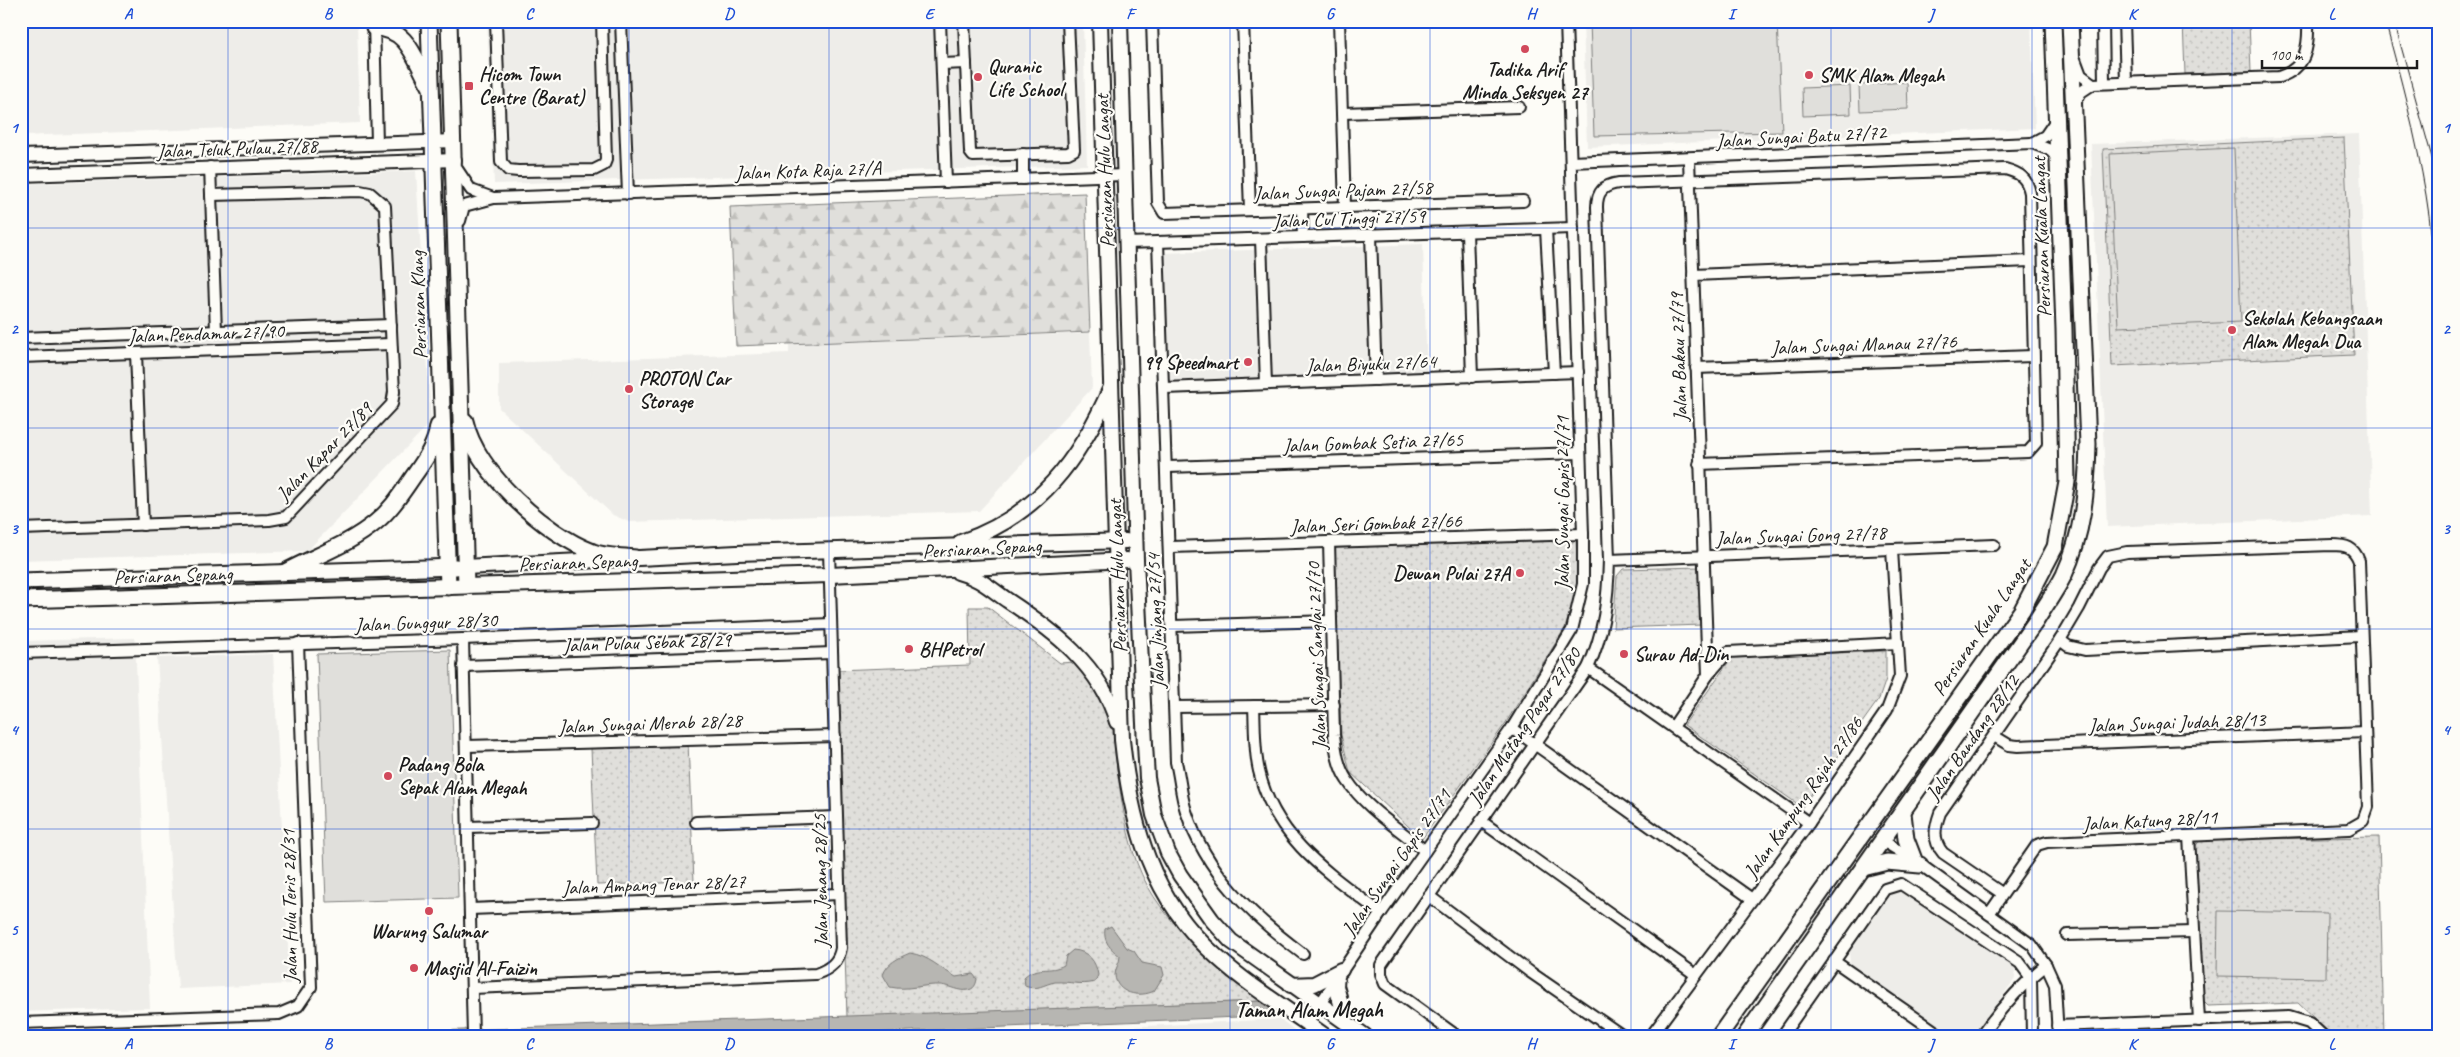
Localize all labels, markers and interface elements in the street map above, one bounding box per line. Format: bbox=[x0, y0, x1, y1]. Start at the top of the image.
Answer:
text: A bbox=[124, 4, 134, 24]
text: B bbox=[324, 4, 334, 24]
text: C bbox=[525, 4, 535, 24]
text: D bbox=[724, 4, 735, 24]
text: E bbox=[925, 4, 936, 24]
text: F bbox=[1126, 4, 1137, 24]
text: G bbox=[1326, 4, 1336, 24]
text: H bbox=[1526, 4, 1538, 24]
text: I bbox=[1728, 4, 1738, 24]
text: J bbox=[1927, 4, 1936, 24]
text: K bbox=[2128, 4, 2140, 24]
text: L bbox=[2329, 4, 2337, 24]
scale bar bbox=[2262, 38, 2418, 70]
marker: Tadika Arif Minda Seksyen 27 bbox=[1519, 43, 1531, 55]
text: 100 m bbox=[2270, 46, 2304, 65]
place label: Quranic Life School bbox=[988, 54, 1067, 102]
place label: Tadika Arif Minda Seksyen 27 bbox=[1462, 57, 1590, 106]
place label: Hicom Town Centre (Barat) bbox=[479, 62, 586, 110]
place label: SMK Alam Megah bbox=[1819, 63, 1946, 88]
marker: SMK Alam Megah bbox=[1803, 69, 1815, 81]
marker: Quranic Life School bbox=[972, 71, 984, 83]
marker: Hicom Town Centre (Barat) bbox=[463, 80, 475, 92]
street label: Persiaran Hulu Langat bbox=[1089, 92, 1120, 248]
text: 1 bbox=[10, 118, 19, 138]
text: 1 bbox=[2442, 118, 2451, 138]
street label: Jalan Sungai Batu 27/72 bbox=[1714, 119, 1889, 153]
street label: Jalan Teluk Pulau 27/88 bbox=[155, 133, 320, 164]
street label: Persiaran Kuala Langat bbox=[2026, 154, 2057, 318]
street label: Jalan Kota Raja 27/A bbox=[734, 155, 882, 186]
street label: Jalan Sungai Pajam 27/58 bbox=[1252, 175, 1435, 206]
street label: Jalan Cul Tinggi 27/59 bbox=[1271, 203, 1428, 234]
street label: Persiaran Klang bbox=[404, 249, 433, 360]
street label: Jalan Bakau 27/79 bbox=[1664, 290, 1693, 423]
place label: Sekolah Kebangsaan Alam Megah Dua bbox=[2242, 306, 2383, 354]
street label: Jalan Pendamar 27/90 bbox=[127, 318, 286, 349]
text: 2 bbox=[10, 319, 19, 339]
text: 2 bbox=[2442, 319, 2451, 339]
marker: Sekolah Kebangsaan Alam Megah Dua bbox=[2226, 324, 2238, 336]
street label: Jalan Sungai Manau 27/76 bbox=[1770, 329, 1958, 360]
street label: Jalan Biyuku 27/64 bbox=[1304, 349, 1439, 378]
place label: 99 Speedmart bbox=[1143, 350, 1240, 375]
marker: 99 Speedmart bbox=[1242, 356, 1254, 368]
place label: PROTON Car Storage bbox=[639, 366, 733, 414]
marker: PROTON Car Storage bbox=[623, 383, 635, 395]
street label: Jalan Kapar 27/89 bbox=[270, 395, 379, 507]
street label: Jalan Sungai Gapis 27/71 bbox=[1550, 415, 1575, 591]
street label: Jalan Gombak Setia 27/65 bbox=[1282, 427, 1465, 458]
street label: Persiaran Hulu Langat bbox=[1102, 497, 1133, 653]
street label: Jalan Seri Gombak 27/66 bbox=[1289, 508, 1463, 539]
text: 3 bbox=[10, 519, 19, 539]
text: 3 bbox=[2442, 519, 2451, 539]
street label: Jalan Sungai Gong 27/78 bbox=[1714, 520, 1889, 551]
street label: Persiaran Sepang bbox=[922, 533, 1043, 564]
street label: Persiaran Sepang bbox=[518, 548, 639, 577]
street label: Jalan Jinjang 27/54 bbox=[1141, 551, 1170, 690]
street label: Persiaran Kuala Langat bbox=[1926, 552, 2038, 701]
street label: Jalan Sungai Sanglai 27/70 bbox=[1301, 560, 1332, 751]
street label: Persiaran Sepang bbox=[113, 561, 234, 590]
place label: Dewan Pulai 27A bbox=[1393, 561, 1512, 586]
marker: Dewan Pulai 27A bbox=[1514, 567, 1526, 579]
street label: Jalan Gunggur 28/30 bbox=[353, 607, 500, 638]
street label: Jalan Pulau Sebak 28/29 bbox=[562, 627, 733, 658]
place label: BHPetrol bbox=[919, 637, 985, 662]
street label: Jalan Matang Pagar 27/80 bbox=[1462, 641, 1588, 811]
place label: Surau Ad-Din bbox=[1634, 642, 1729, 667]
marker: BHPetrol bbox=[903, 643, 915, 655]
marker: Surau Ad-Din bbox=[1618, 648, 1630, 660]
street label: Jalan Bandang 28/12 bbox=[1919, 668, 2026, 806]
street label: Jalan Sungai Judah 28/13 bbox=[2087, 707, 2268, 738]
street label: Jalan Sungai Merab 28/28 bbox=[557, 708, 744, 739]
street label: Jalan Kampung Rajah 27/86 bbox=[1738, 711, 1869, 884]
text: 4 bbox=[10, 720, 19, 740]
text: 4 bbox=[2442, 720, 2451, 740]
place label: Padang Bola Sepak Alam Megah bbox=[398, 752, 527, 800]
marker: Padang Bola Sepak Alam Megah bbox=[382, 770, 394, 782]
street label: Jalan Sungai Gapis 27/71 bbox=[1336, 783, 1457, 942]
street label: Jalan Katung 28/11 bbox=[2081, 804, 2219, 837]
street label: Jalan Jenang 28/25 bbox=[807, 813, 834, 949]
street label: Jalan Hulu Teris 28/31 bbox=[276, 828, 303, 984]
street label: Jalan Ampang Tenar 28/27 bbox=[561, 869, 747, 900]
marker: Warung Salumar bbox=[423, 905, 435, 917]
place label: Warung Salumar bbox=[371, 919, 490, 944]
text: 5 bbox=[11, 920, 20, 940]
text: 5 bbox=[2443, 920, 2452, 940]
place label: Masjid Al-Faizin bbox=[424, 956, 538, 981]
marker: Masjid Al-Faizin bbox=[408, 962, 420, 974]
district label: Taman Alam Megah bbox=[1235, 996, 1384, 1024]
text: A bbox=[124, 1034, 134, 1054]
text: B bbox=[324, 1034, 334, 1054]
text: C bbox=[525, 1034, 535, 1054]
text: D bbox=[724, 1034, 735, 1054]
text: E bbox=[925, 1034, 936, 1054]
text: F bbox=[1126, 1034, 1137, 1054]
text: G bbox=[1326, 1034, 1336, 1054]
text: H bbox=[1526, 1034, 1538, 1054]
text: I bbox=[1728, 1034, 1738, 1054]
text: J bbox=[1927, 1034, 1936, 1054]
text: K bbox=[2128, 1034, 2140, 1054]
text: L bbox=[2329, 1034, 2337, 1054]

